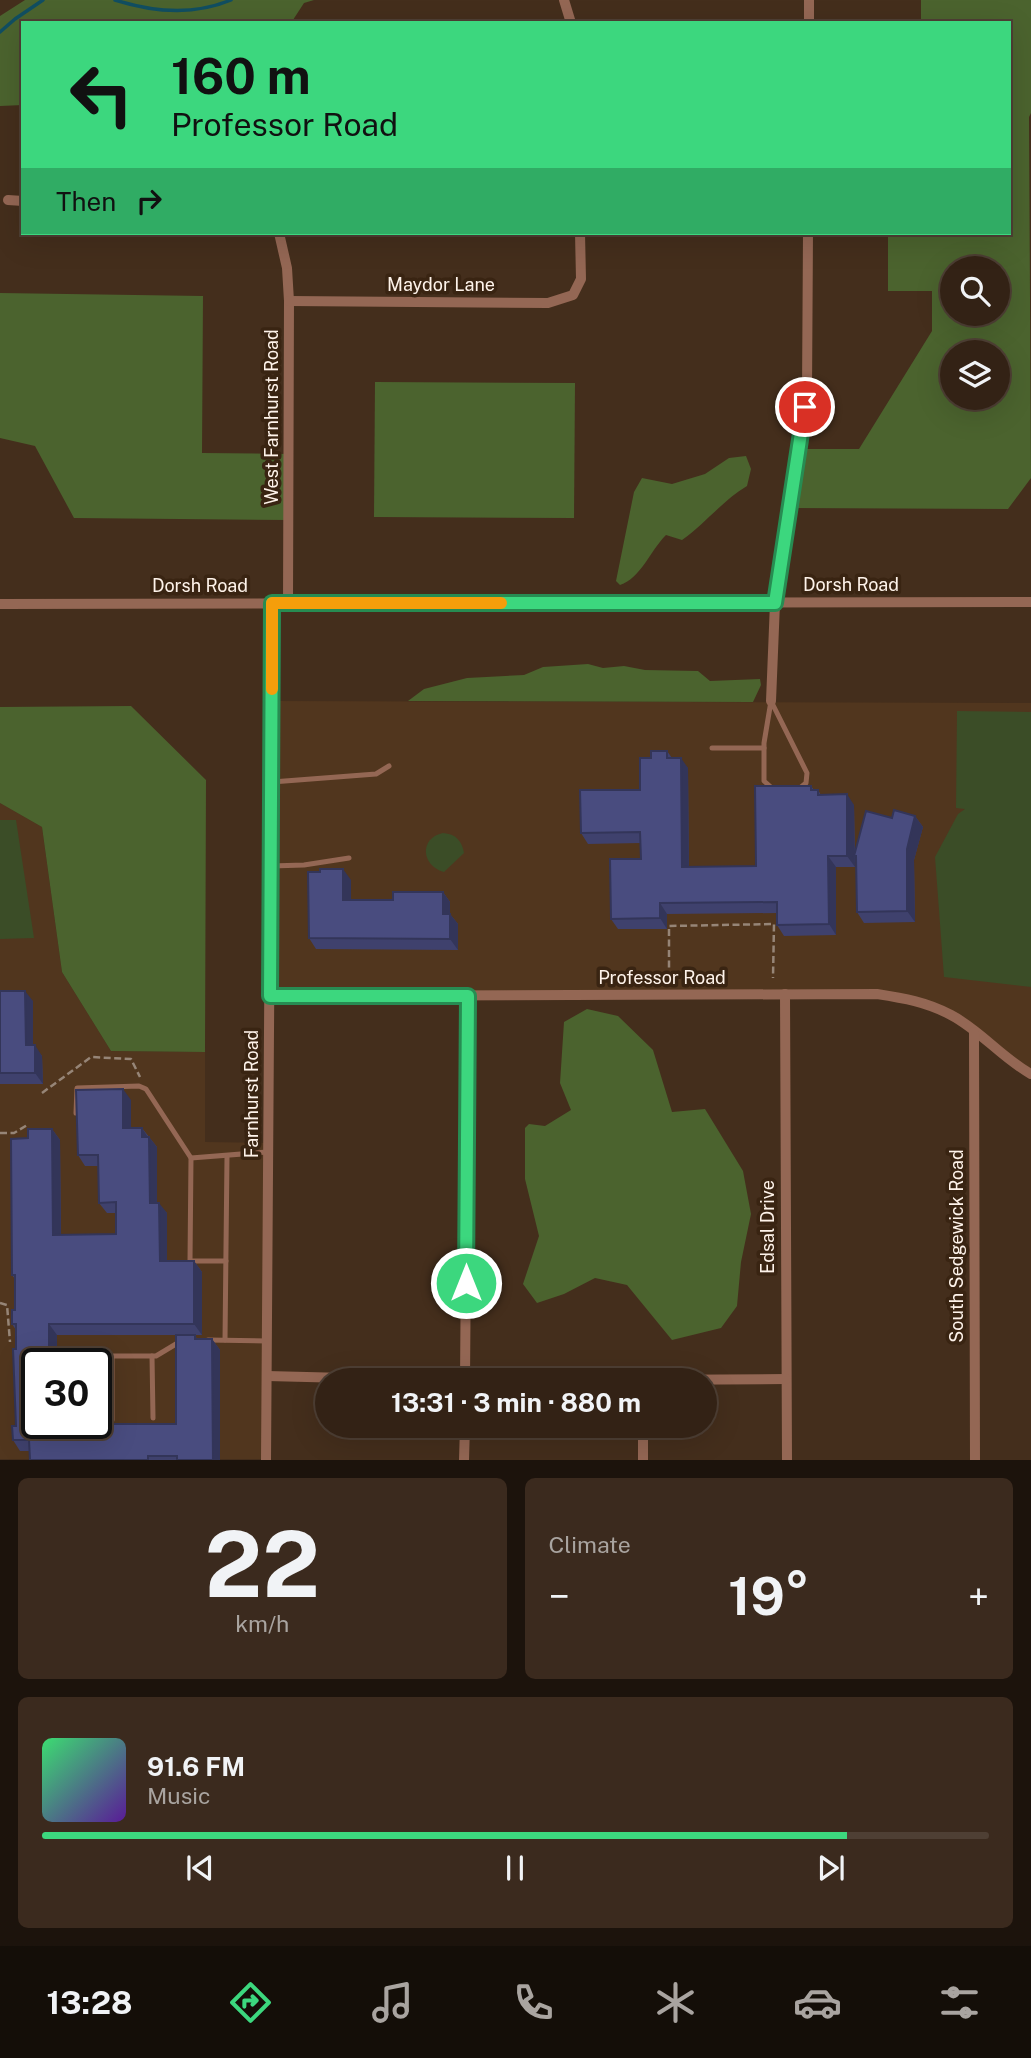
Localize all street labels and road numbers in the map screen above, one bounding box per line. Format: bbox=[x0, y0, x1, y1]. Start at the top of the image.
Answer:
street label: Maydor Lane bbox=[387, 274, 495, 295]
street label: West Farnhurst Road bbox=[261, 329, 282, 505]
street label: Dorsh Road bbox=[803, 574, 899, 595]
street label: Dorsh Road bbox=[152, 575, 248, 596]
street label: Professor Road bbox=[598, 967, 726, 988]
street label: Farnhurst Road bbox=[241, 1030, 262, 1158]
street label: South Sedgewick Road bbox=[946, 1149, 967, 1343]
street label: Edsal Drive bbox=[757, 1180, 778, 1274]

